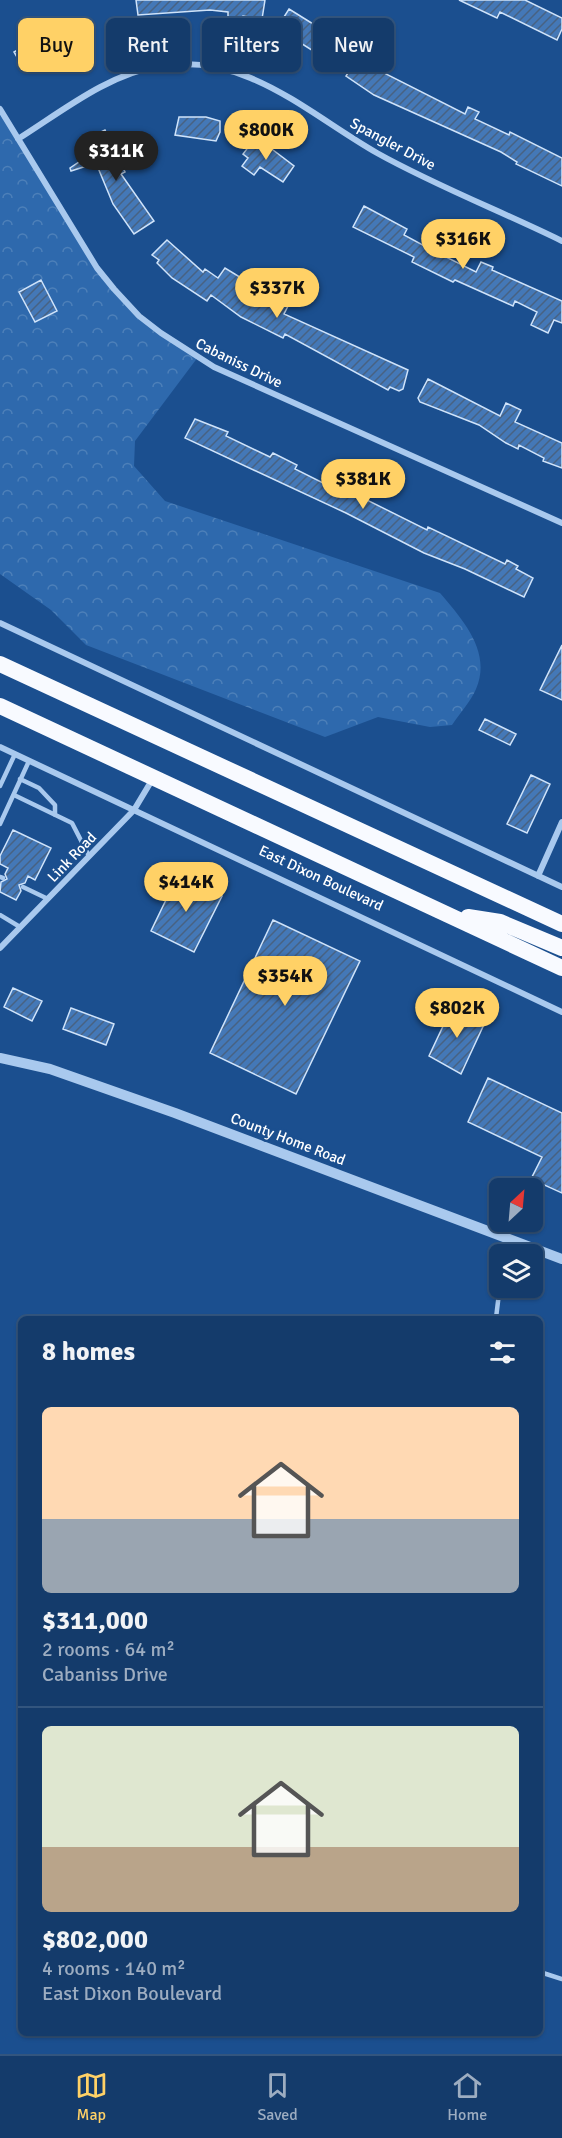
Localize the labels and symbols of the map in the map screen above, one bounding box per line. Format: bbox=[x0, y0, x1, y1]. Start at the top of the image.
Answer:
pin: $800K bbox=[224, 110, 308, 161]
street label: Spangler Drive bbox=[347, 114, 439, 174]
pin: $311K bbox=[74, 131, 158, 182]
pin: $316K bbox=[421, 219, 505, 270]
pin: $337K bbox=[235, 268, 319, 319]
street label: Cabaniss Drive bbox=[193, 334, 285, 392]
pin: $381K bbox=[321, 459, 405, 510]
street label: Link Road bbox=[44, 828, 100, 886]
street label: East Dixon Boulevard bbox=[256, 841, 386, 915]
pin: $414K bbox=[144, 862, 228, 913]
pin: $354K bbox=[243, 956, 327, 1007]
pin: $802K bbox=[415, 988, 499, 1039]
street label: County Home Road bbox=[228, 1109, 348, 1169]
north arrow bbox=[489, 1178, 543, 1232]

